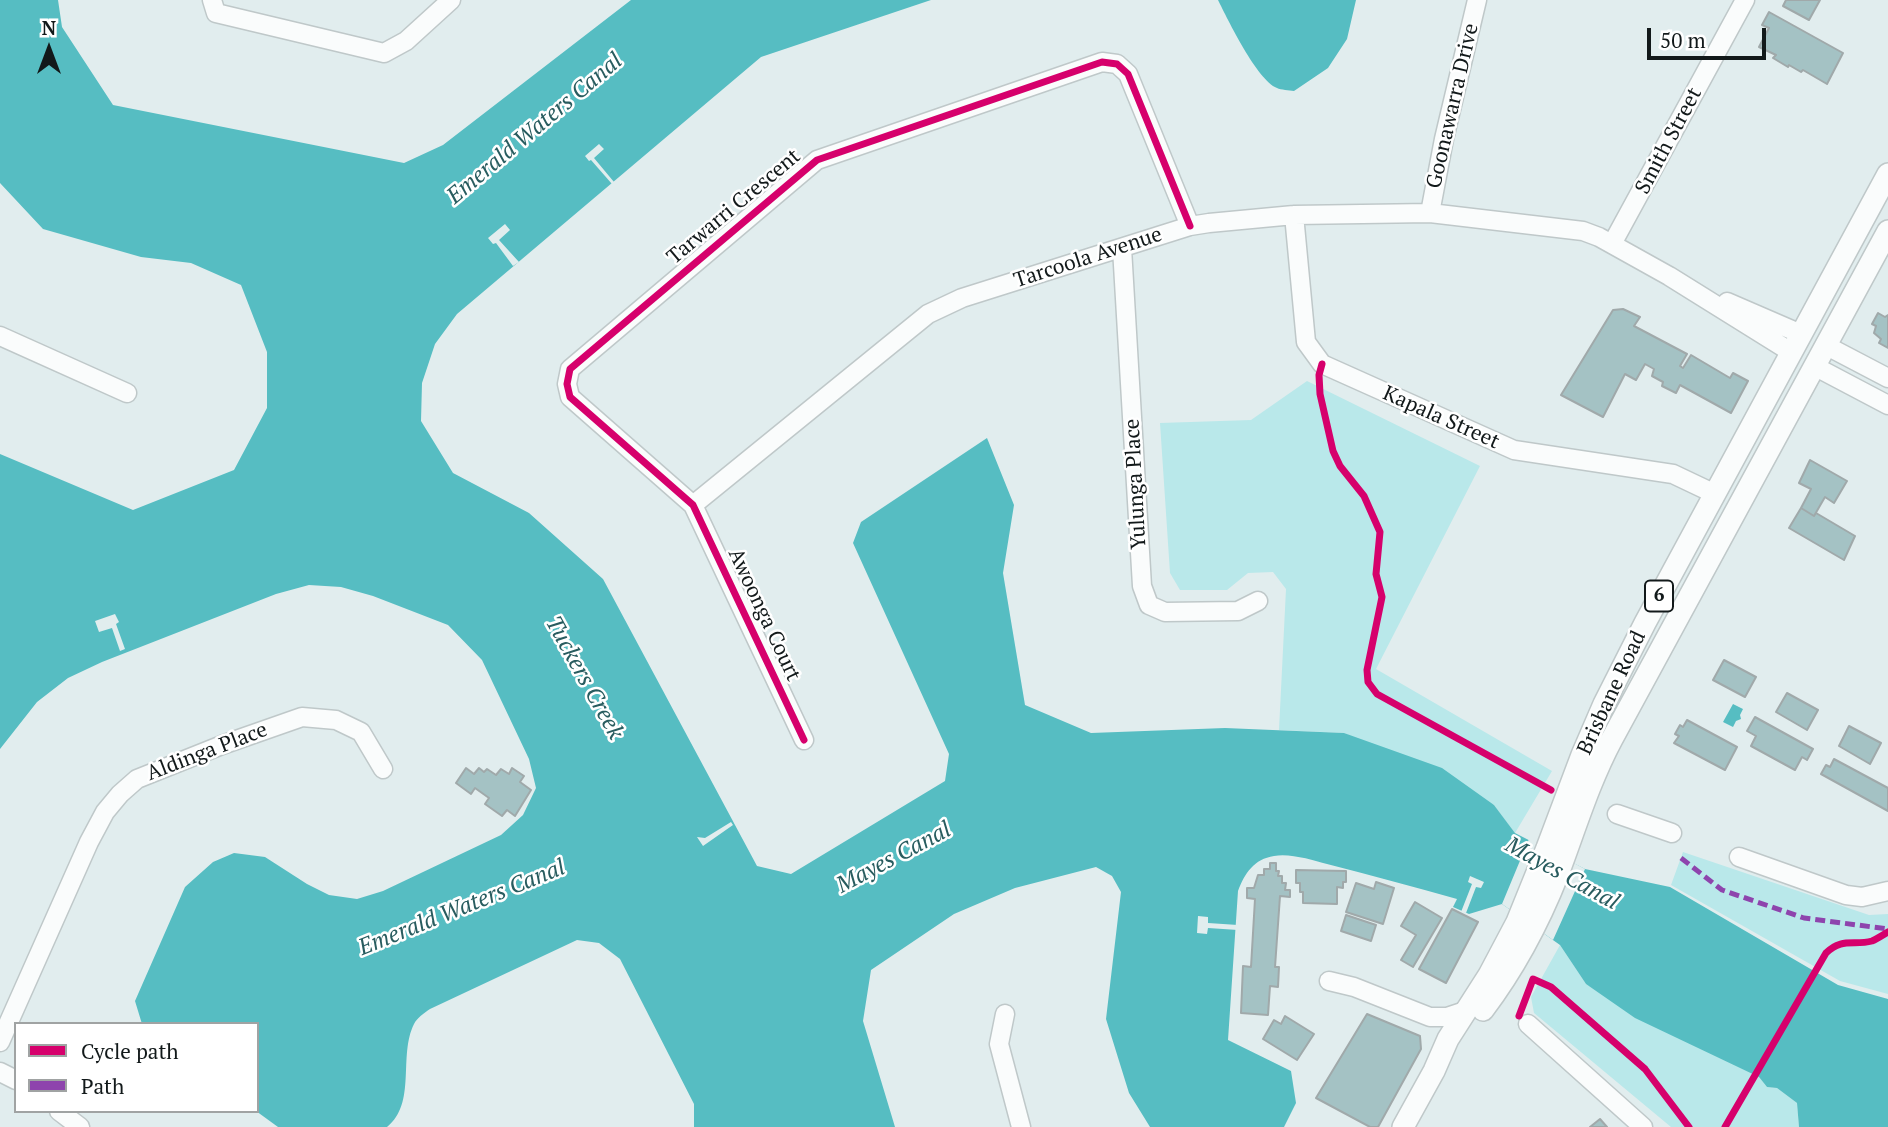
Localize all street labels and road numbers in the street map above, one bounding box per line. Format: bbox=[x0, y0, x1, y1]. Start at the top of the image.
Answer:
street label: Goonawarra Drive bbox=[1422, 21, 1484, 191]
street label: Smith Street bbox=[1630, 83, 1708, 199]
street label: Tarwarri Crescent bbox=[662, 144, 806, 270]
street label: Tarcoola Avenue bbox=[1011, 222, 1165, 294]
street label: Kapala Street bbox=[1379, 381, 1503, 455]
street label: Yulunga Place bbox=[1120, 418, 1152, 550]
street label: Awoonga Court bbox=[722, 545, 806, 685]
road number: 6 bbox=[1645, 580, 1673, 611]
street label: Brisbane Road bbox=[1572, 627, 1652, 759]
street label: Aldinga Place bbox=[143, 717, 271, 787]

